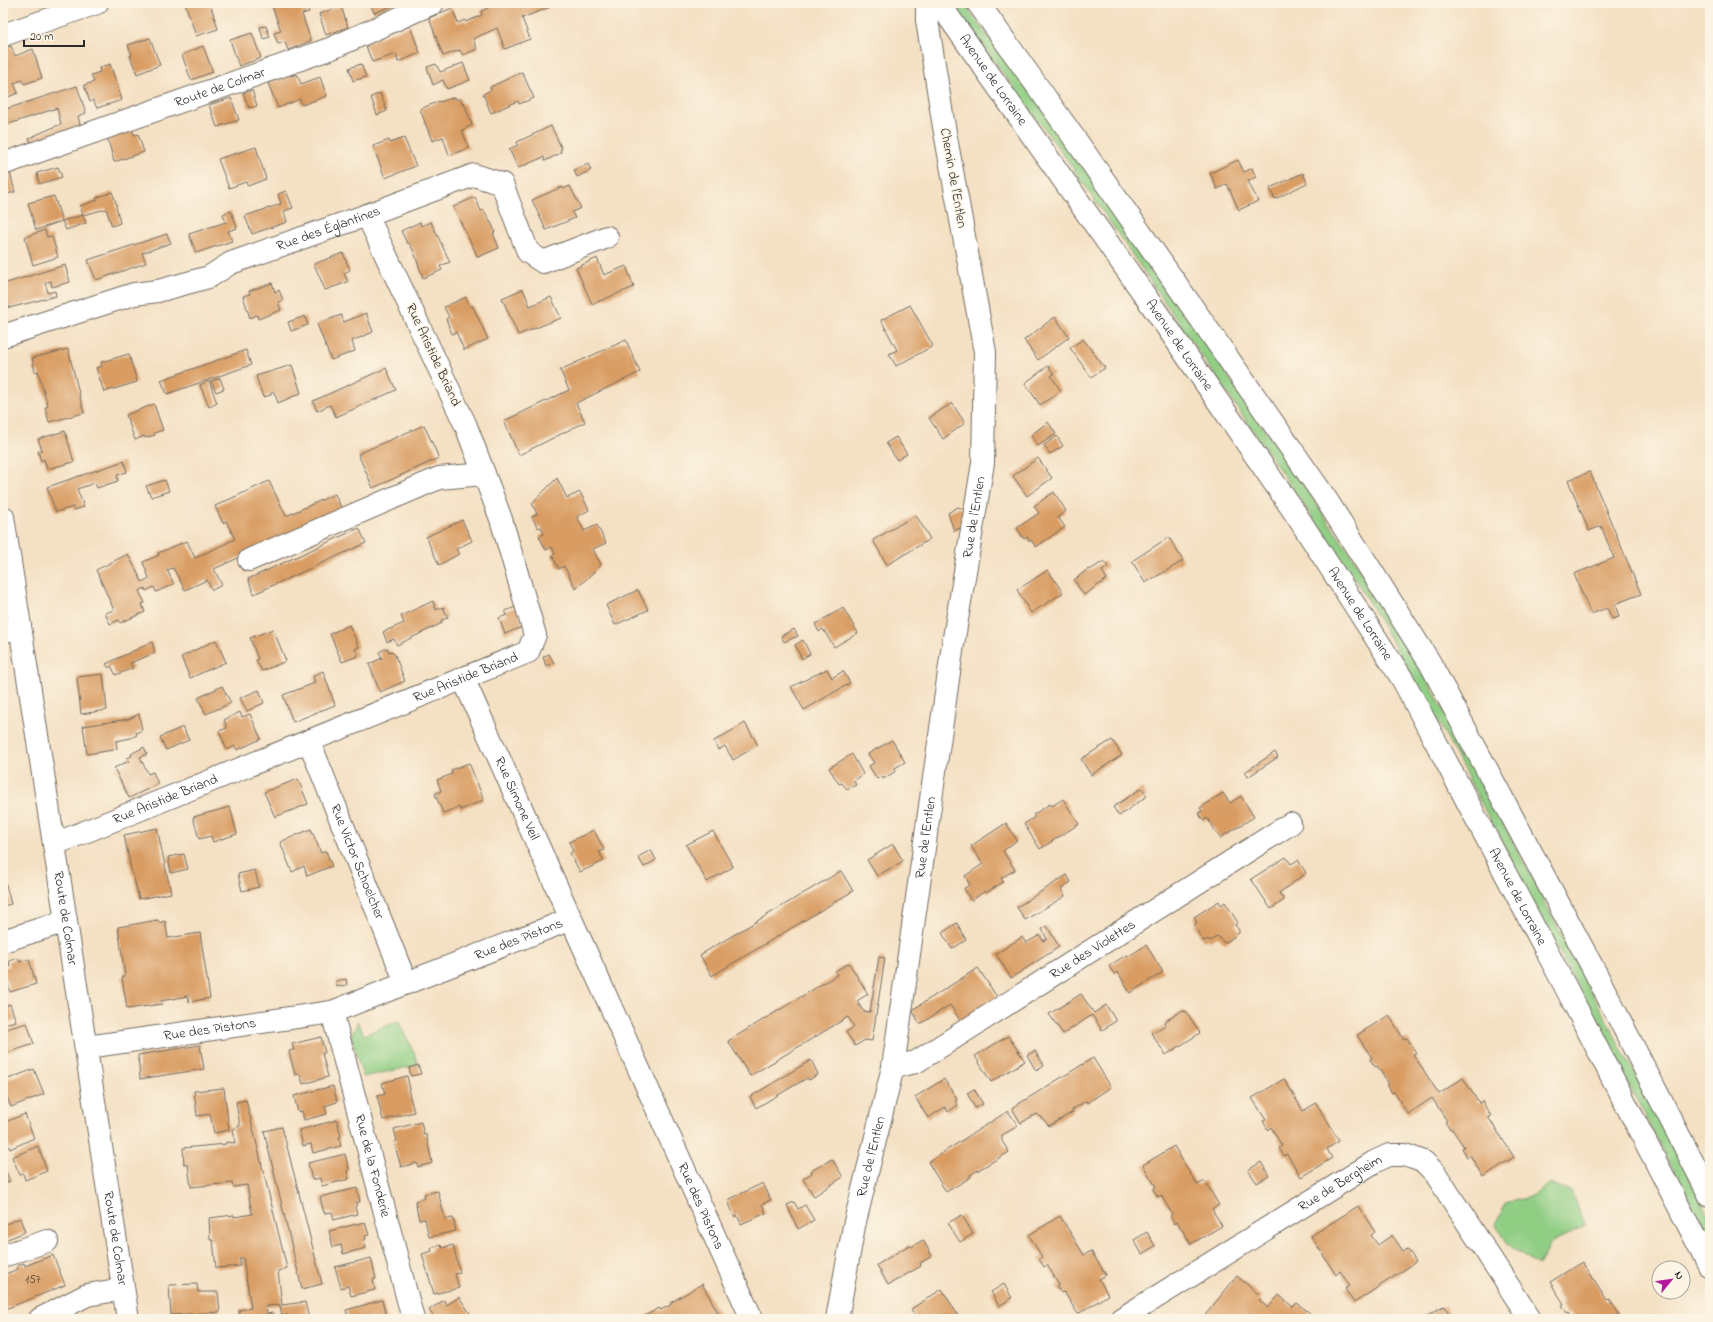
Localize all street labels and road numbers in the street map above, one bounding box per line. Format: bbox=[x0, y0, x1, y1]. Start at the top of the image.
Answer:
street label: Avenue de Lorraine bbox=[954, 30, 1033, 130]
street label: Route de Colmar bbox=[172, 62, 269, 113]
street label: Chemin de l'Entlen bbox=[934, 126, 972, 230]
street label: Rue des Églantines bbox=[274, 200, 383, 257]
street label: Avenue de Lorraine bbox=[1140, 295, 1219, 396]
street label: Rue Aristide Briand bbox=[400, 300, 466, 410]
street label: Rue de l'Entlen bbox=[957, 475, 991, 560]
street label: Avenue de Lorraine bbox=[1322, 563, 1399, 665]
street label: Rue Aristide Briand bbox=[410, 647, 521, 708]
street label: Rue Simone Veil bbox=[489, 753, 545, 844]
street label: Rue Aristide Briand bbox=[110, 768, 221, 830]
street label: Rue de l'Entlen bbox=[909, 795, 942, 880]
street label: Rue Victor Schoelcher bbox=[325, 801, 390, 923]
street label: Avenue de Lorraine bbox=[1483, 844, 1552, 950]
street label: Route de Colmar bbox=[48, 870, 83, 967]
street label: Rue des Pistons bbox=[472, 913, 566, 966]
street label: Rue des Violettes bbox=[1046, 914, 1140, 985]
street label: Rue des Pistons bbox=[162, 1012, 257, 1046]
street label: Rue de la Fonderie bbox=[349, 1112, 396, 1220]
street label: Rue de l'Entlen bbox=[851, 1114, 891, 1199]
street label: Rue de Bergheim bbox=[1294, 1149, 1386, 1217]
street label: Rue des Pistons bbox=[672, 1159, 730, 1253]
street label: Route de Colmar bbox=[98, 1190, 133, 1287]

